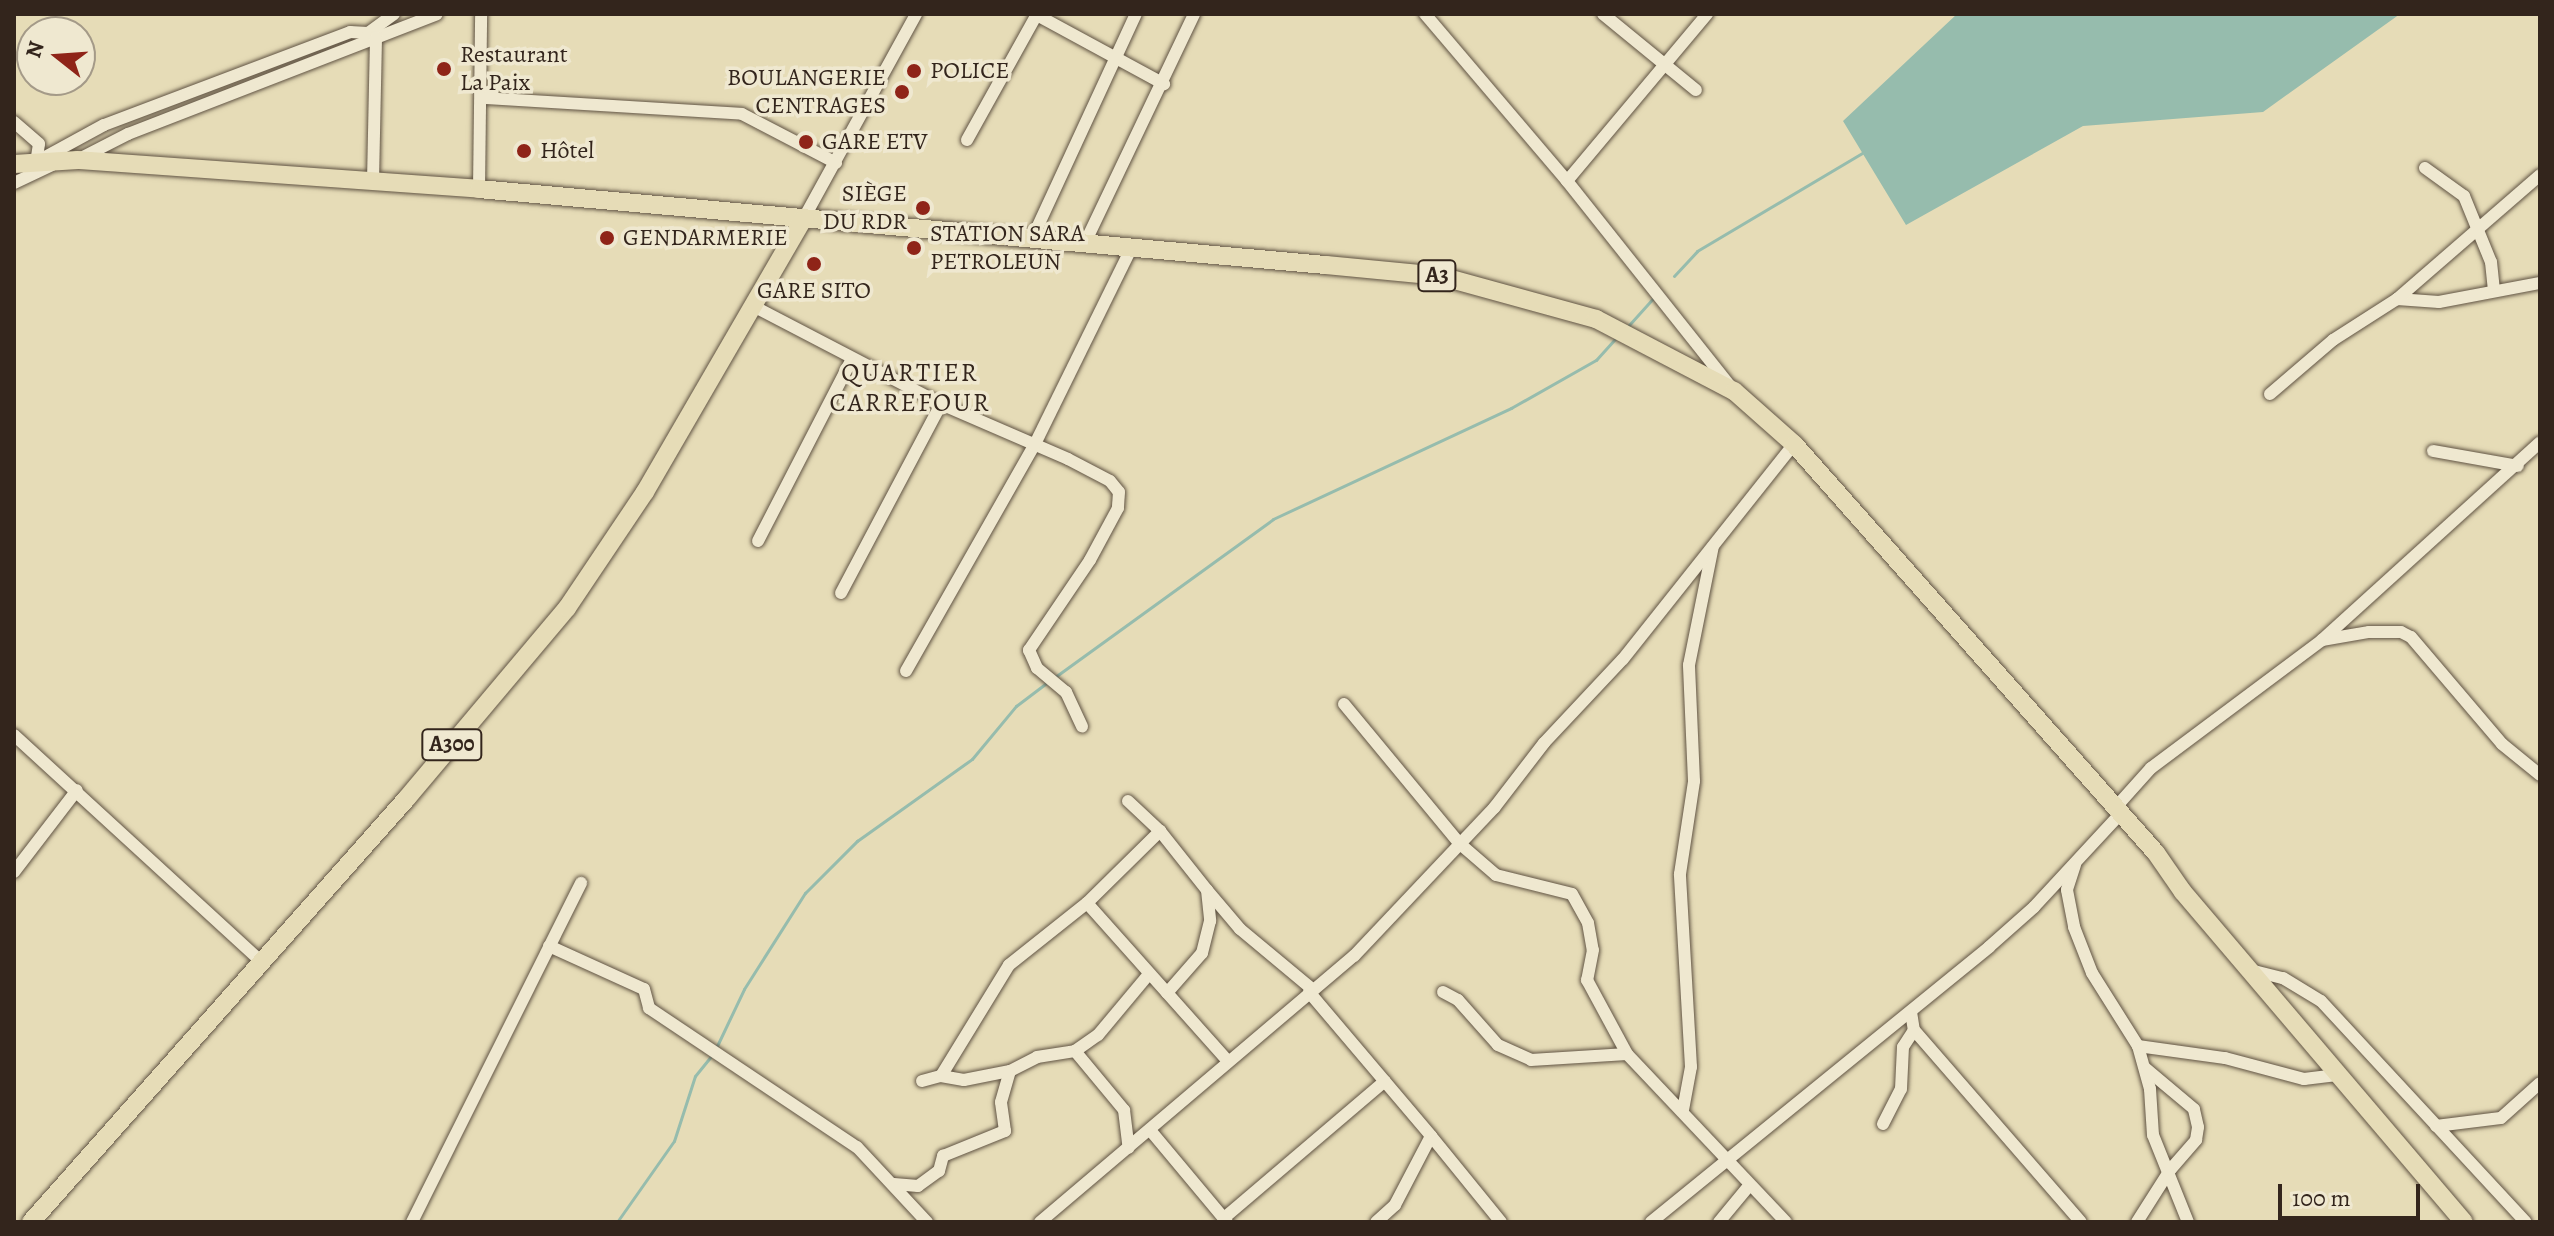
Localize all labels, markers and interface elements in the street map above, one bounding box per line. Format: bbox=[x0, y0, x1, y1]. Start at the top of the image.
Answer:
north arrow bbox=[16, 16, 96, 96]
text: N bbox=[18, 38, 52, 62]
place label: Restaurant La Paix bbox=[460, 41, 568, 97]
place label: POLICE bbox=[930, 57, 1009, 85]
marker: Restaurant La Paix bbox=[435, 60, 453, 78]
marker: POLICE bbox=[905, 62, 923, 80]
place label: BOULANGERIE CENTRAGES bbox=[727, 64, 886, 120]
marker: BOULANGERIE CENTRAGES bbox=[893, 83, 911, 101]
place label: GARE ETV bbox=[822, 128, 928, 156]
marker: GARE ETV bbox=[797, 133, 815, 151]
place label: Hôtel bbox=[540, 137, 594, 165]
marker: Hôtel bbox=[515, 142, 533, 160]
place label: SIÈGE DU RDR bbox=[823, 180, 907, 236]
marker: SIÈGE DU RDR bbox=[914, 199, 932, 217]
place label: STATION SARA PETROLEUN bbox=[930, 220, 1084, 276]
place label: GENDARMERIE bbox=[623, 224, 788, 252]
marker: GENDARMERIE bbox=[598, 229, 616, 247]
marker: STATION SARA PETROLEUN bbox=[905, 239, 923, 257]
marker: GARE SITO bbox=[805, 255, 823, 273]
road number: A3 bbox=[1417, 258, 1457, 294]
place label: GARE SITO bbox=[757, 277, 871, 305]
district label: QUARTIER CARREFOUR bbox=[829, 357, 991, 418]
road number: A300 bbox=[420, 727, 484, 763]
scale bar bbox=[2282, 1168, 2424, 1218]
text: 100 m bbox=[2292, 1182, 2351, 1214]

